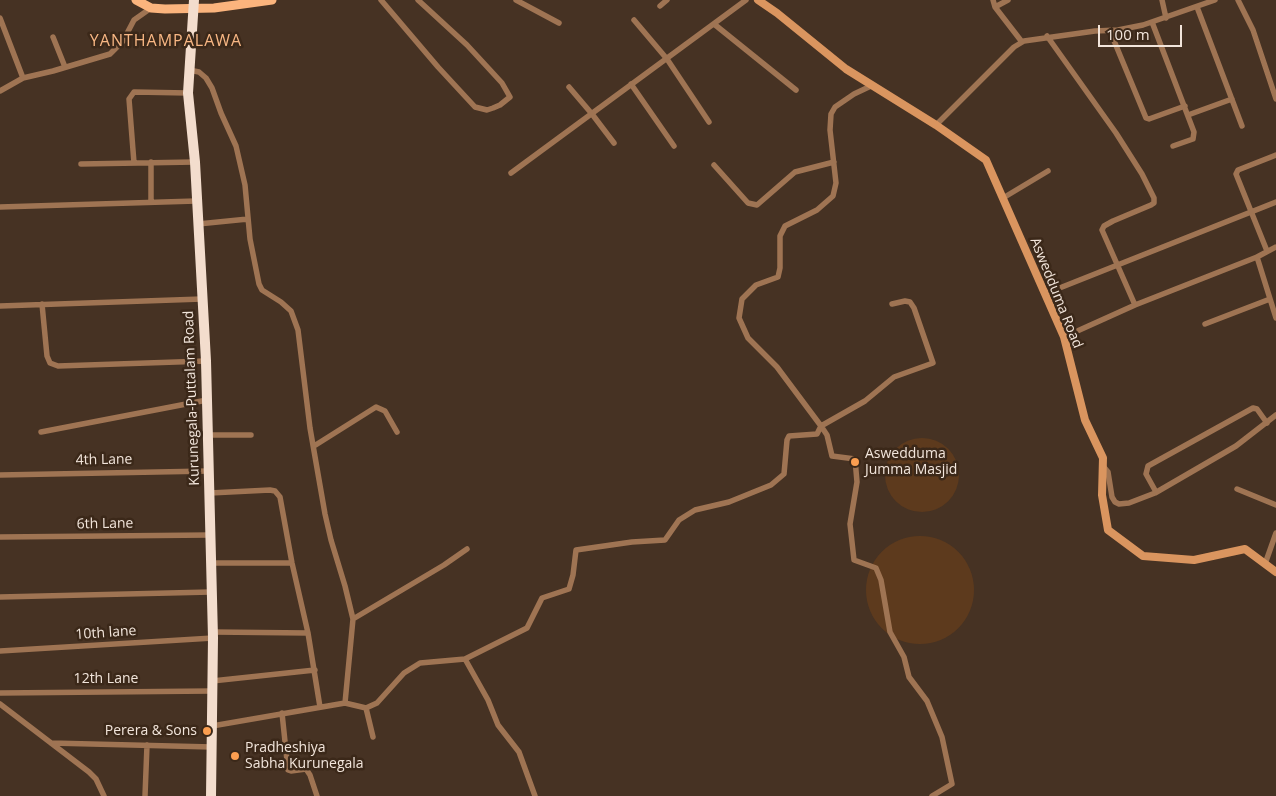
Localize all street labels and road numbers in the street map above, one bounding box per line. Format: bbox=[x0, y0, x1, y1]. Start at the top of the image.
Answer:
street label: Aswedduma Road bbox=[1026, 235, 1086, 351]
street label: Kurunegala-Puttalam Road bbox=[181, 310, 203, 486]
street label: 4th Lane bbox=[75, 451, 133, 469]
street label: 6th Lane bbox=[76, 515, 134, 533]
street label: 10th lane bbox=[75, 622, 137, 644]
street label: 12th Lane bbox=[74, 671, 138, 687]

